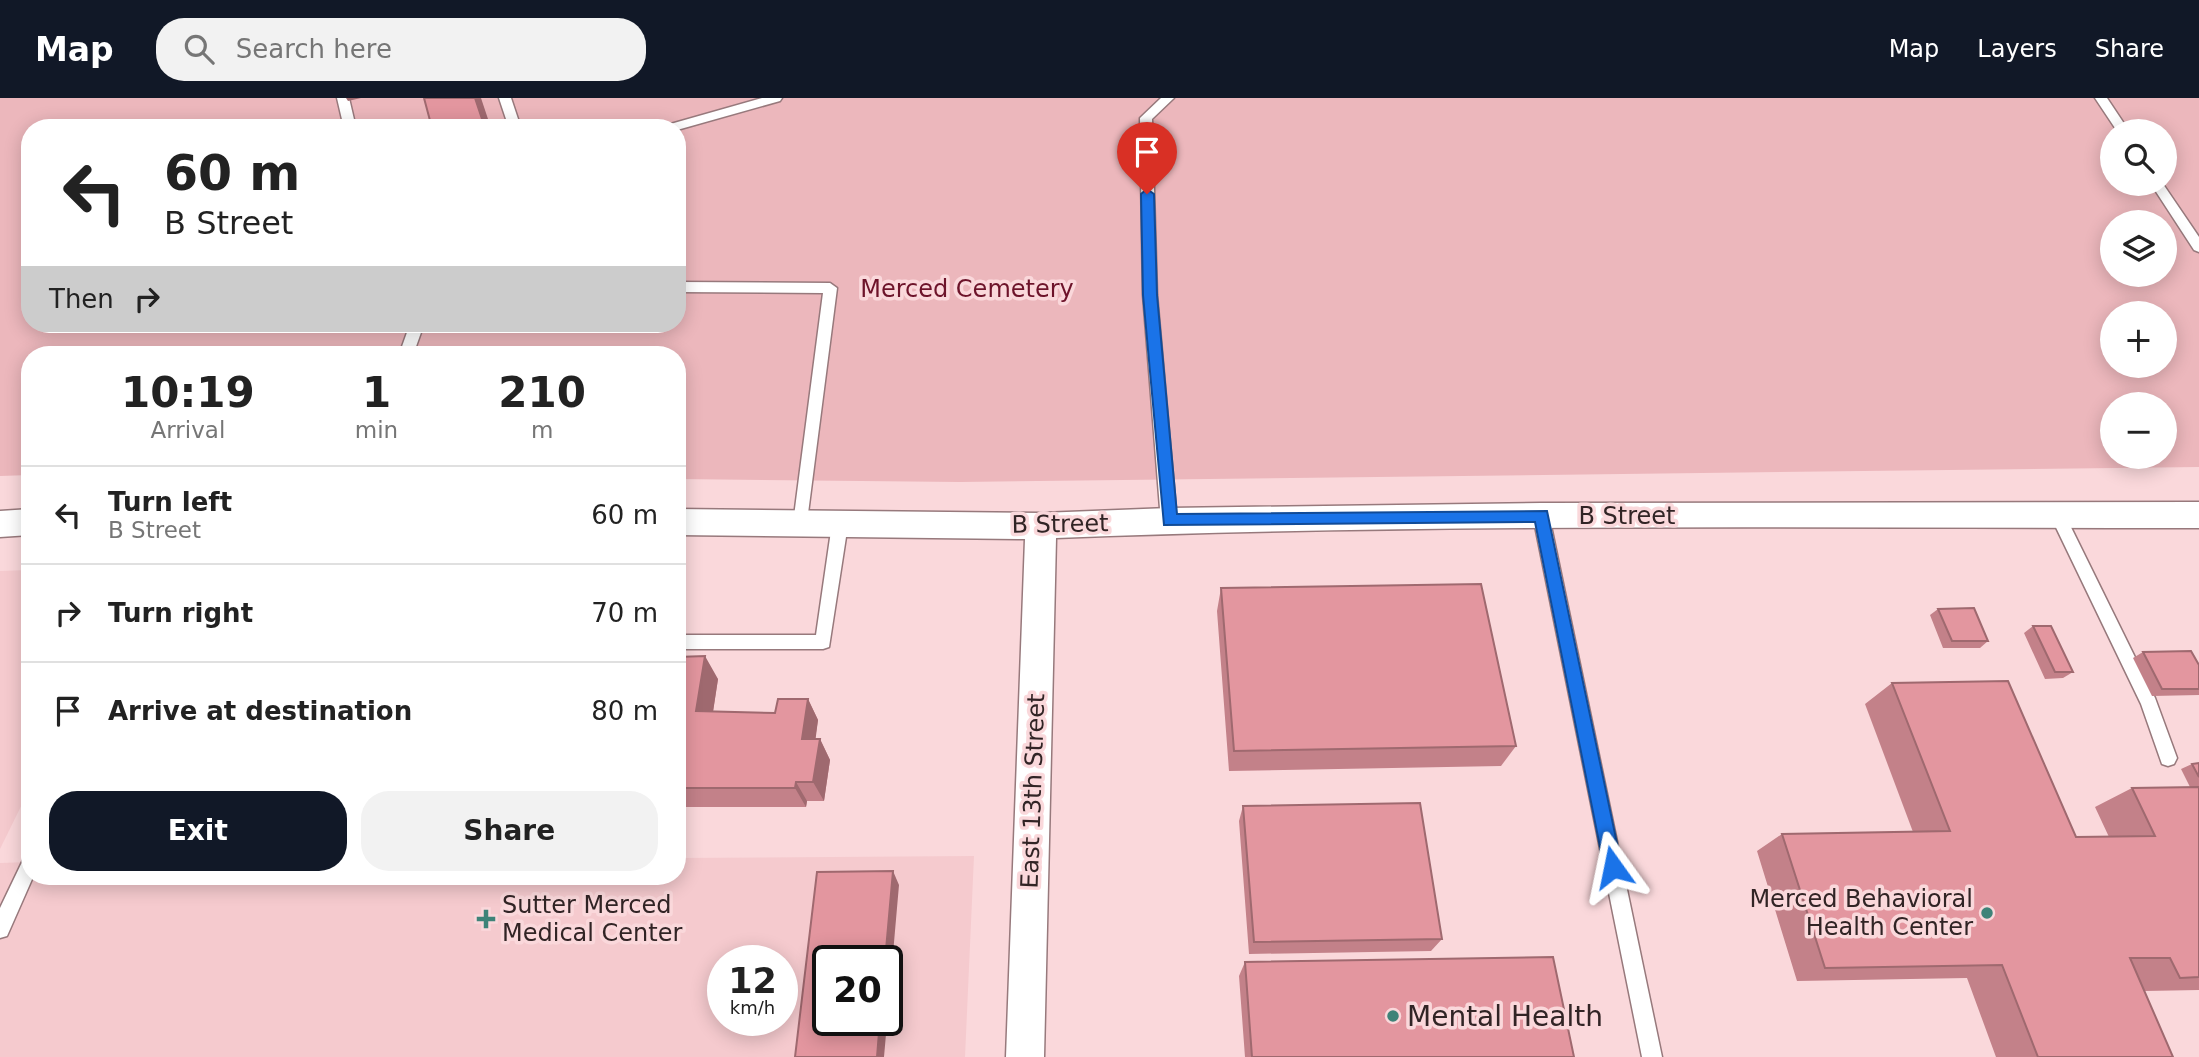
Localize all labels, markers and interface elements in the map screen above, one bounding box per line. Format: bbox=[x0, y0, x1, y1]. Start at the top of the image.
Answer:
search box bbox=[156, 18, 646, 81]
text: Map bbox=[35, 30, 114, 69]
icon: search bbox=[180, 30, 218, 68]
text: Search here bbox=[236, 34, 392, 64]
text: Map bbox=[1889, 35, 1939, 63]
text: Layers bbox=[1977, 35, 2057, 63]
text: Share bbox=[2095, 35, 2164, 63]
map controls bbox=[2100, 119, 2177, 469]
button: search bbox=[2100, 119, 2177, 196]
pin bbox=[1117, 122, 1177, 194]
icon: arrive bbox=[1128, 133, 1166, 171]
text: 60 m bbox=[164, 145, 300, 202]
icon: left bbox=[49, 147, 140, 238]
text: B Street bbox=[164, 204, 293, 242]
button: layers bbox=[2100, 210, 2177, 287]
park label: Merced Cemetery bbox=[860, 275, 1074, 303]
icon: right bbox=[128, 280, 166, 318]
text: Then bbox=[49, 284, 114, 314]
button: + bbox=[2100, 301, 2177, 378]
text: 10:19 bbox=[121, 368, 255, 417]
text: 1 bbox=[362, 368, 391, 417]
text: 210 bbox=[498, 368, 586, 417]
button: − bbox=[2100, 392, 2177, 469]
text: Arrival bbox=[151, 417, 225, 443]
text: min bbox=[355, 417, 398, 443]
text: m bbox=[531, 417, 553, 443]
text: Turn left bbox=[108, 487, 232, 517]
icon: left bbox=[49, 496, 87, 534]
text: 60 m bbox=[591, 500, 658, 530]
street label: B Street bbox=[1578, 502, 1676, 530]
street label: B Street bbox=[1011, 509, 1109, 539]
text: B Street bbox=[108, 517, 201, 543]
icon: right bbox=[49, 594, 87, 632]
text: Turn right bbox=[108, 598, 253, 628]
text: 70 m bbox=[591, 598, 658, 628]
icon: arrive bbox=[49, 692, 87, 730]
street label: East 13th Street bbox=[1016, 693, 1050, 889]
text: Arrive at destination bbox=[108, 696, 412, 726]
text: 80 m bbox=[591, 696, 658, 726]
button: Exit bbox=[49, 791, 347, 871]
button: Share bbox=[361, 791, 658, 871]
position arrow bbox=[1576, 830, 1650, 904]
place label: Merced Behavioral Health Center bbox=[1749, 885, 1973, 941]
place label: Sutter Merced Medical Center bbox=[502, 891, 682, 947]
marker: Merced Behavioral Health Center bbox=[1979, 905, 1995, 921]
marker: Sutter Merced Medical Center bbox=[476, 909, 496, 929]
speed limit sign: 20 bbox=[812, 945, 903, 1036]
text: 12 bbox=[728, 961, 777, 1001]
text: km/h bbox=[730, 997, 775, 1018]
place label: Mental Health bbox=[1407, 1000, 1603, 1033]
marker: Mental Health bbox=[1385, 1008, 1401, 1024]

